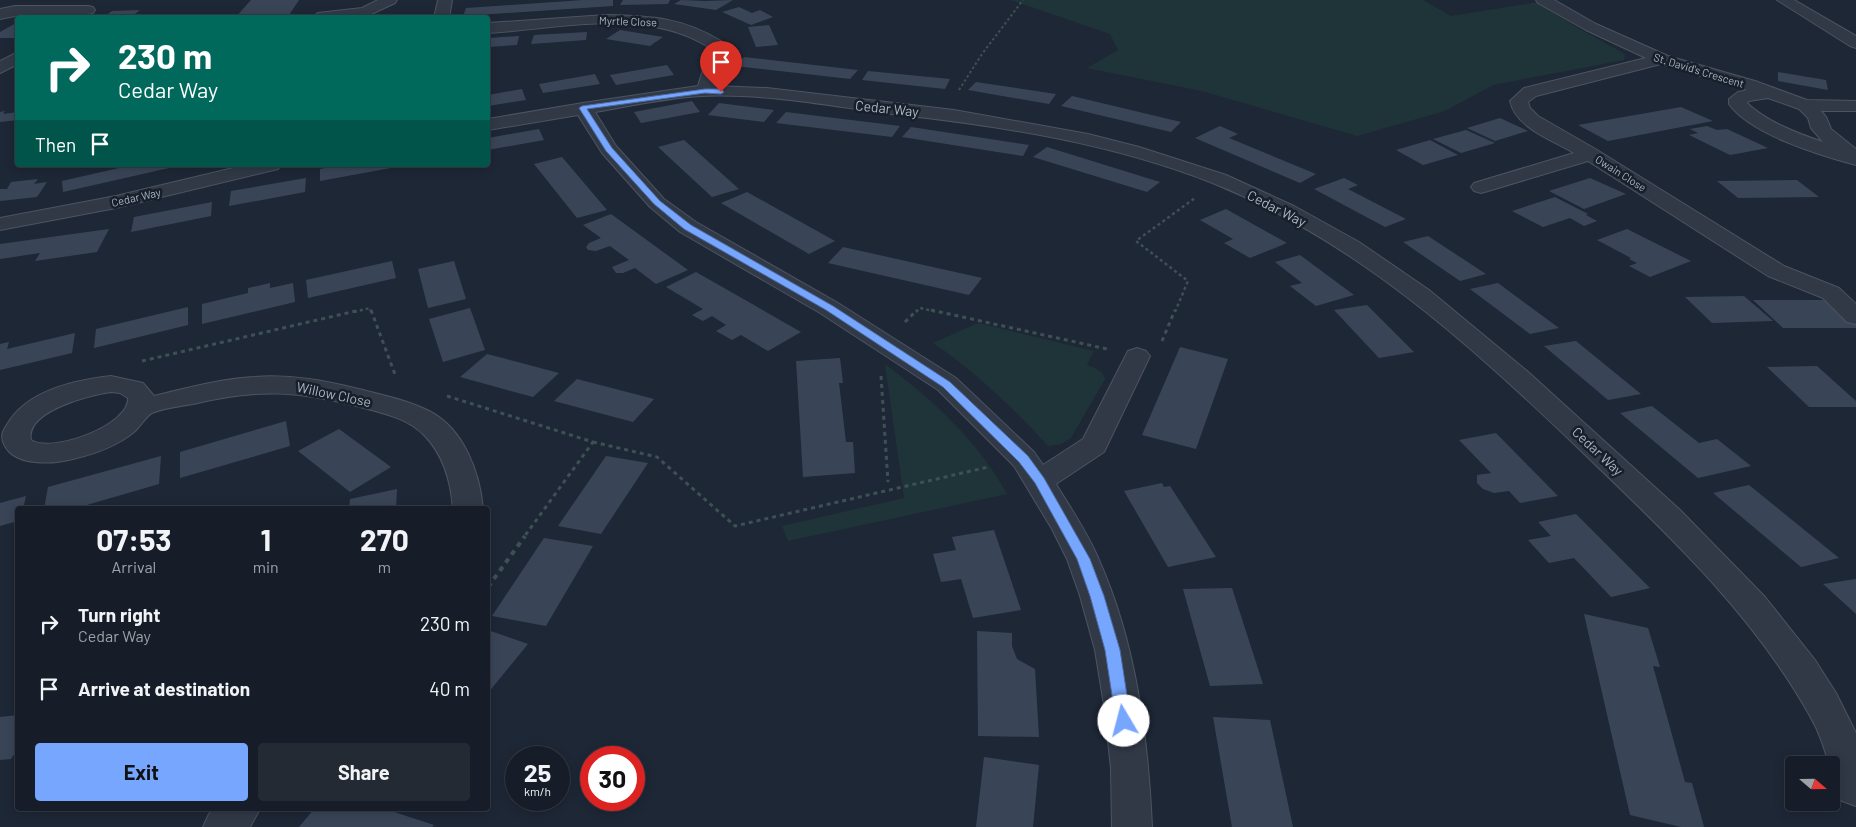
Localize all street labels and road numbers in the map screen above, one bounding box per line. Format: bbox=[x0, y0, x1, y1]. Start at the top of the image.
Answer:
street label: Myrtle Close bbox=[599, 13, 657, 29]
street label: St. David's Crescent bbox=[1652, 50, 1746, 90]
street label: Cedar Way bbox=[854, 96, 920, 120]
street label: Owain Close bbox=[1593, 152, 1649, 194]
street label: Cedar Way bbox=[110, 185, 162, 209]
street label: Cedar Way bbox=[1245, 186, 1310, 230]
street label: Willow Close bbox=[295, 378, 373, 410]
street label: Cedar Way bbox=[1569, 423, 1628, 479]

